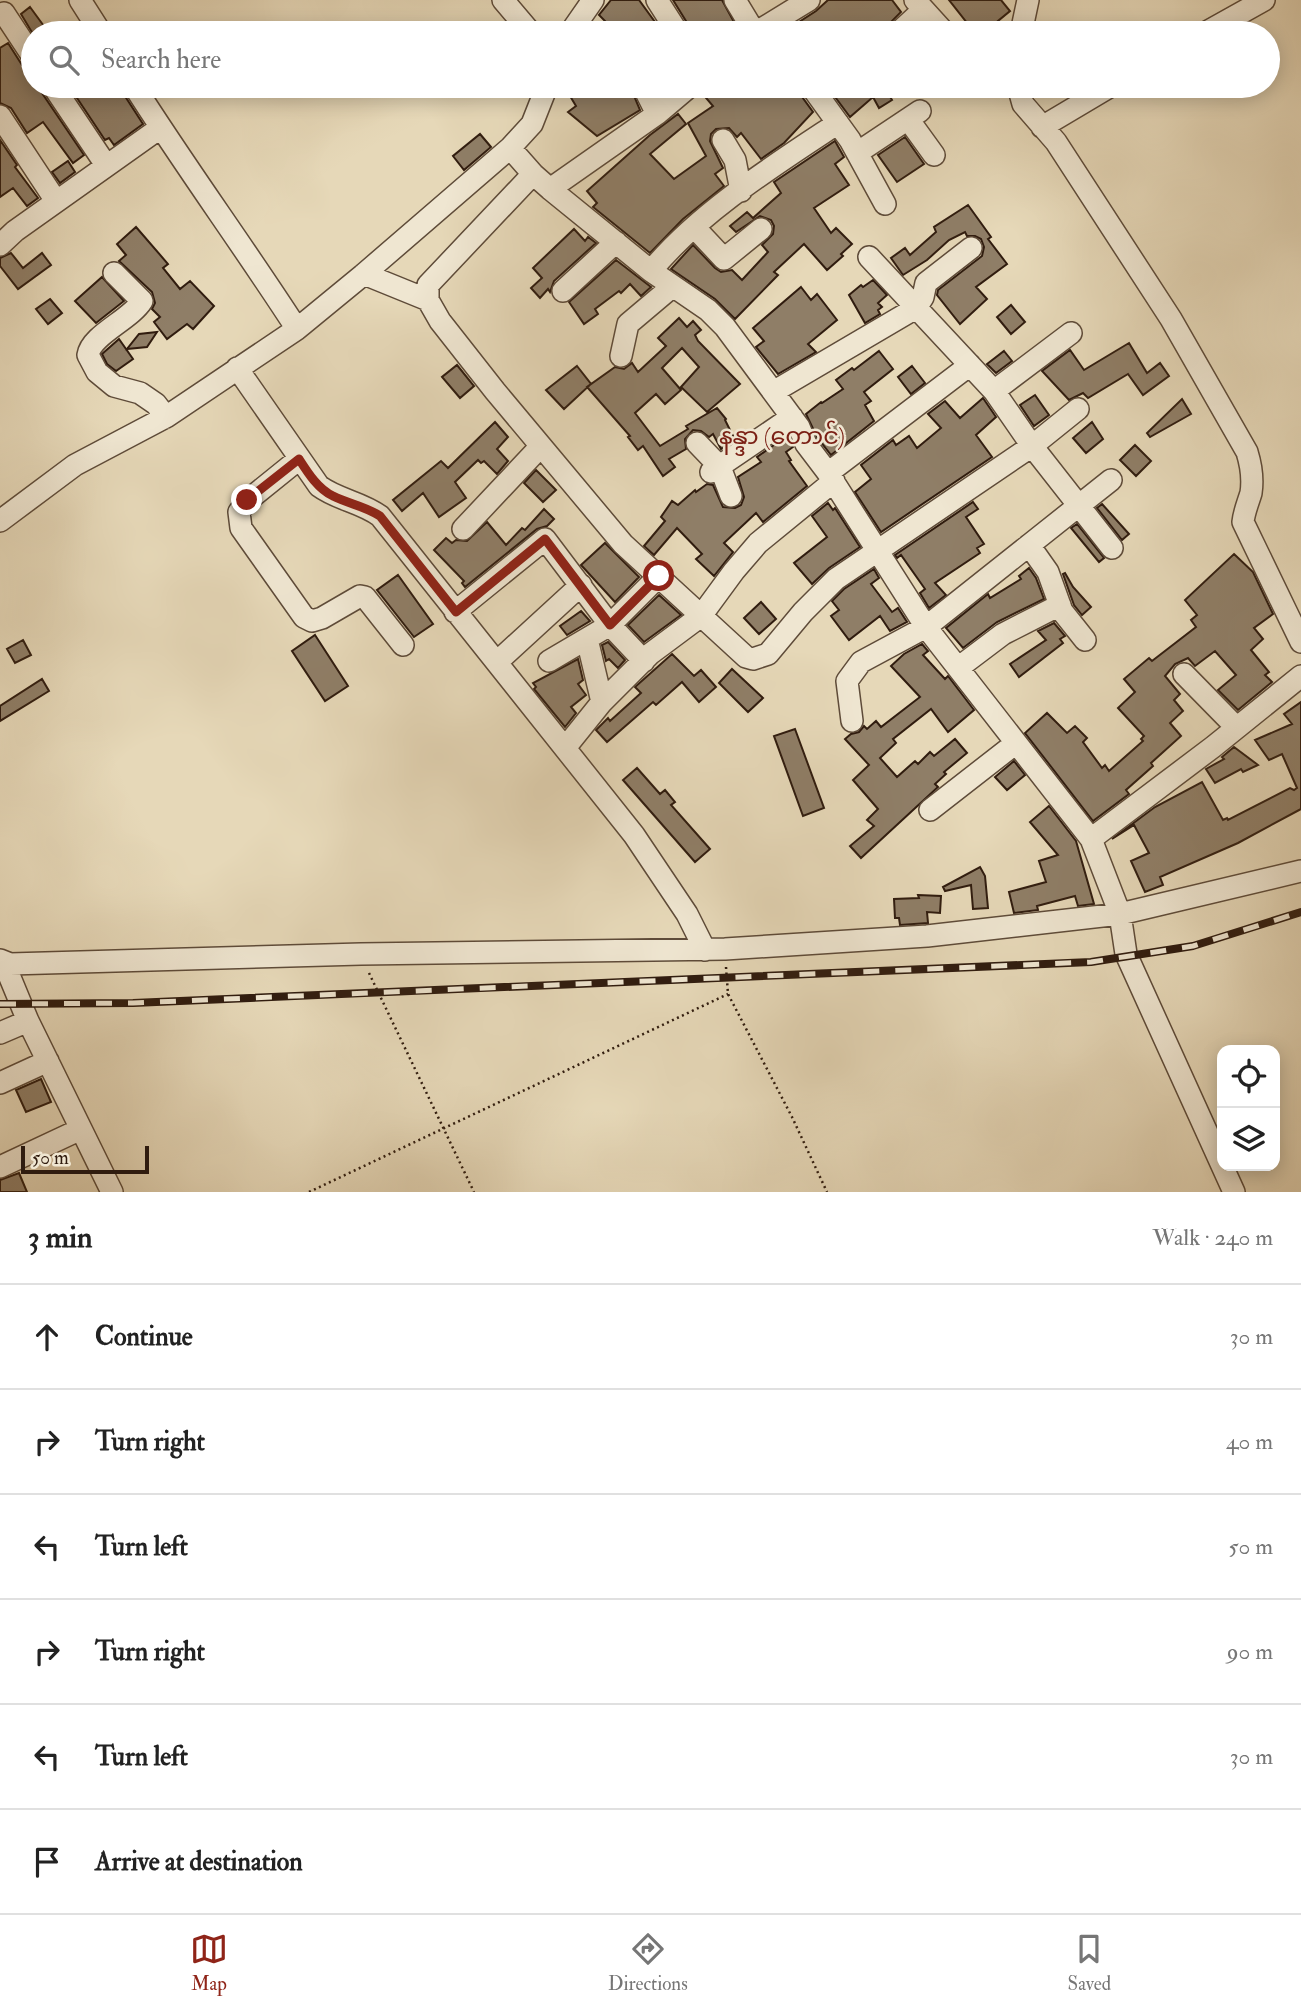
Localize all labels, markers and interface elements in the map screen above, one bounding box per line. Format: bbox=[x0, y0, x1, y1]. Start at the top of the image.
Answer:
search box bbox=[21, 21, 1280, 98]
icon: search bbox=[45, 41, 83, 79]
text: Search here bbox=[101, 44, 221, 76]
district label: နန္ဒာ (တောင်) bbox=[719, 420, 845, 456]
route end bbox=[231, 484, 262, 515]
route start bbox=[643, 560, 674, 591]
map controls bbox=[1217, 1045, 1280, 1171]
button: locate bbox=[1217, 1045, 1280, 1108]
button: layers bbox=[1217, 1108, 1280, 1171]
scale bar bbox=[21, 1143, 149, 1175]
text: 50 m bbox=[32, 1146, 69, 1170]
text: 3 min bbox=[28, 1219, 93, 1256]
text: Walk · 240 m bbox=[1153, 1223, 1273, 1252]
icon: ahead bbox=[28, 1318, 66, 1356]
text: Continue bbox=[95, 1321, 193, 1353]
text: 30 m bbox=[1230, 1322, 1273, 1351]
icon: right bbox=[28, 1423, 66, 1461]
text: Turn right bbox=[95, 1426, 205, 1458]
text: 40 m bbox=[1226, 1427, 1273, 1456]
icon: left bbox=[28, 1528, 66, 1566]
text: Turn left bbox=[95, 1531, 188, 1563]
text: 50 m bbox=[1229, 1532, 1273, 1561]
icon: right bbox=[28, 1633, 66, 1671]
text: Turn right bbox=[95, 1636, 205, 1668]
text: 90 m bbox=[1227, 1637, 1273, 1666]
icon: left bbox=[28, 1738, 66, 1776]
text: Turn left bbox=[95, 1741, 188, 1773]
text: 30 m bbox=[1230, 1742, 1273, 1771]
icon: arrive bbox=[28, 1843, 66, 1881]
text: Arrive at destination bbox=[95, 1846, 303, 1878]
tab: Map bbox=[190, 1930, 228, 1996]
tab: Directions bbox=[608, 1930, 688, 1996]
tab: Saved bbox=[1068, 1930, 1111, 1996]

